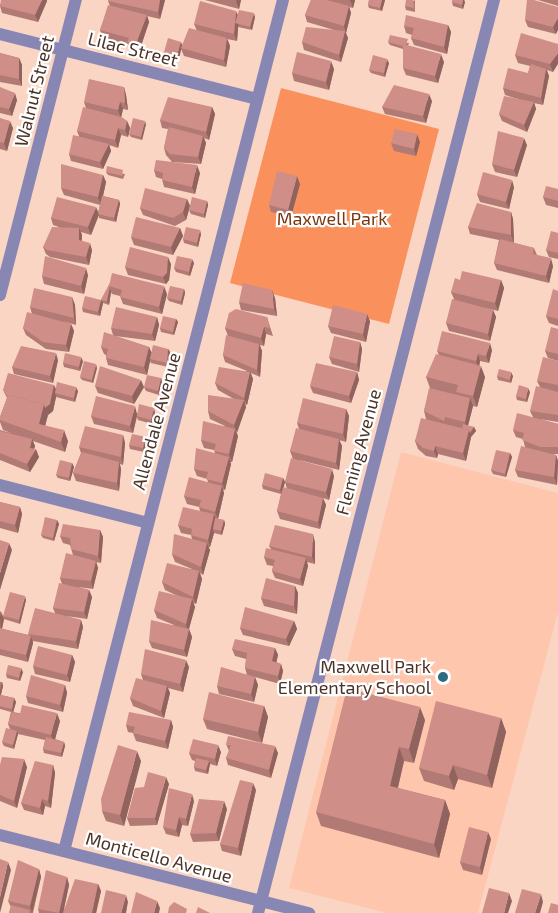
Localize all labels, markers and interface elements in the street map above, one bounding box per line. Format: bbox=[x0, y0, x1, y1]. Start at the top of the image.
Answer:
street label: Lilac Street bbox=[86, 27, 180, 71]
street label: Walnut Street bbox=[10, 33, 58, 149]
park label: Maxwell Park bbox=[276, 207, 388, 229]
street label: Allendale Avenue bbox=[127, 350, 185, 492]
street label: Fleming Avenue bbox=[331, 387, 385, 517]
place label: Maxwell Park Elementary School bbox=[277, 656, 431, 698]
marker: Maxwell Park Elementary School bbox=[436, 670, 450, 684]
street label: Monticello Avenue bbox=[83, 827, 235, 887]

